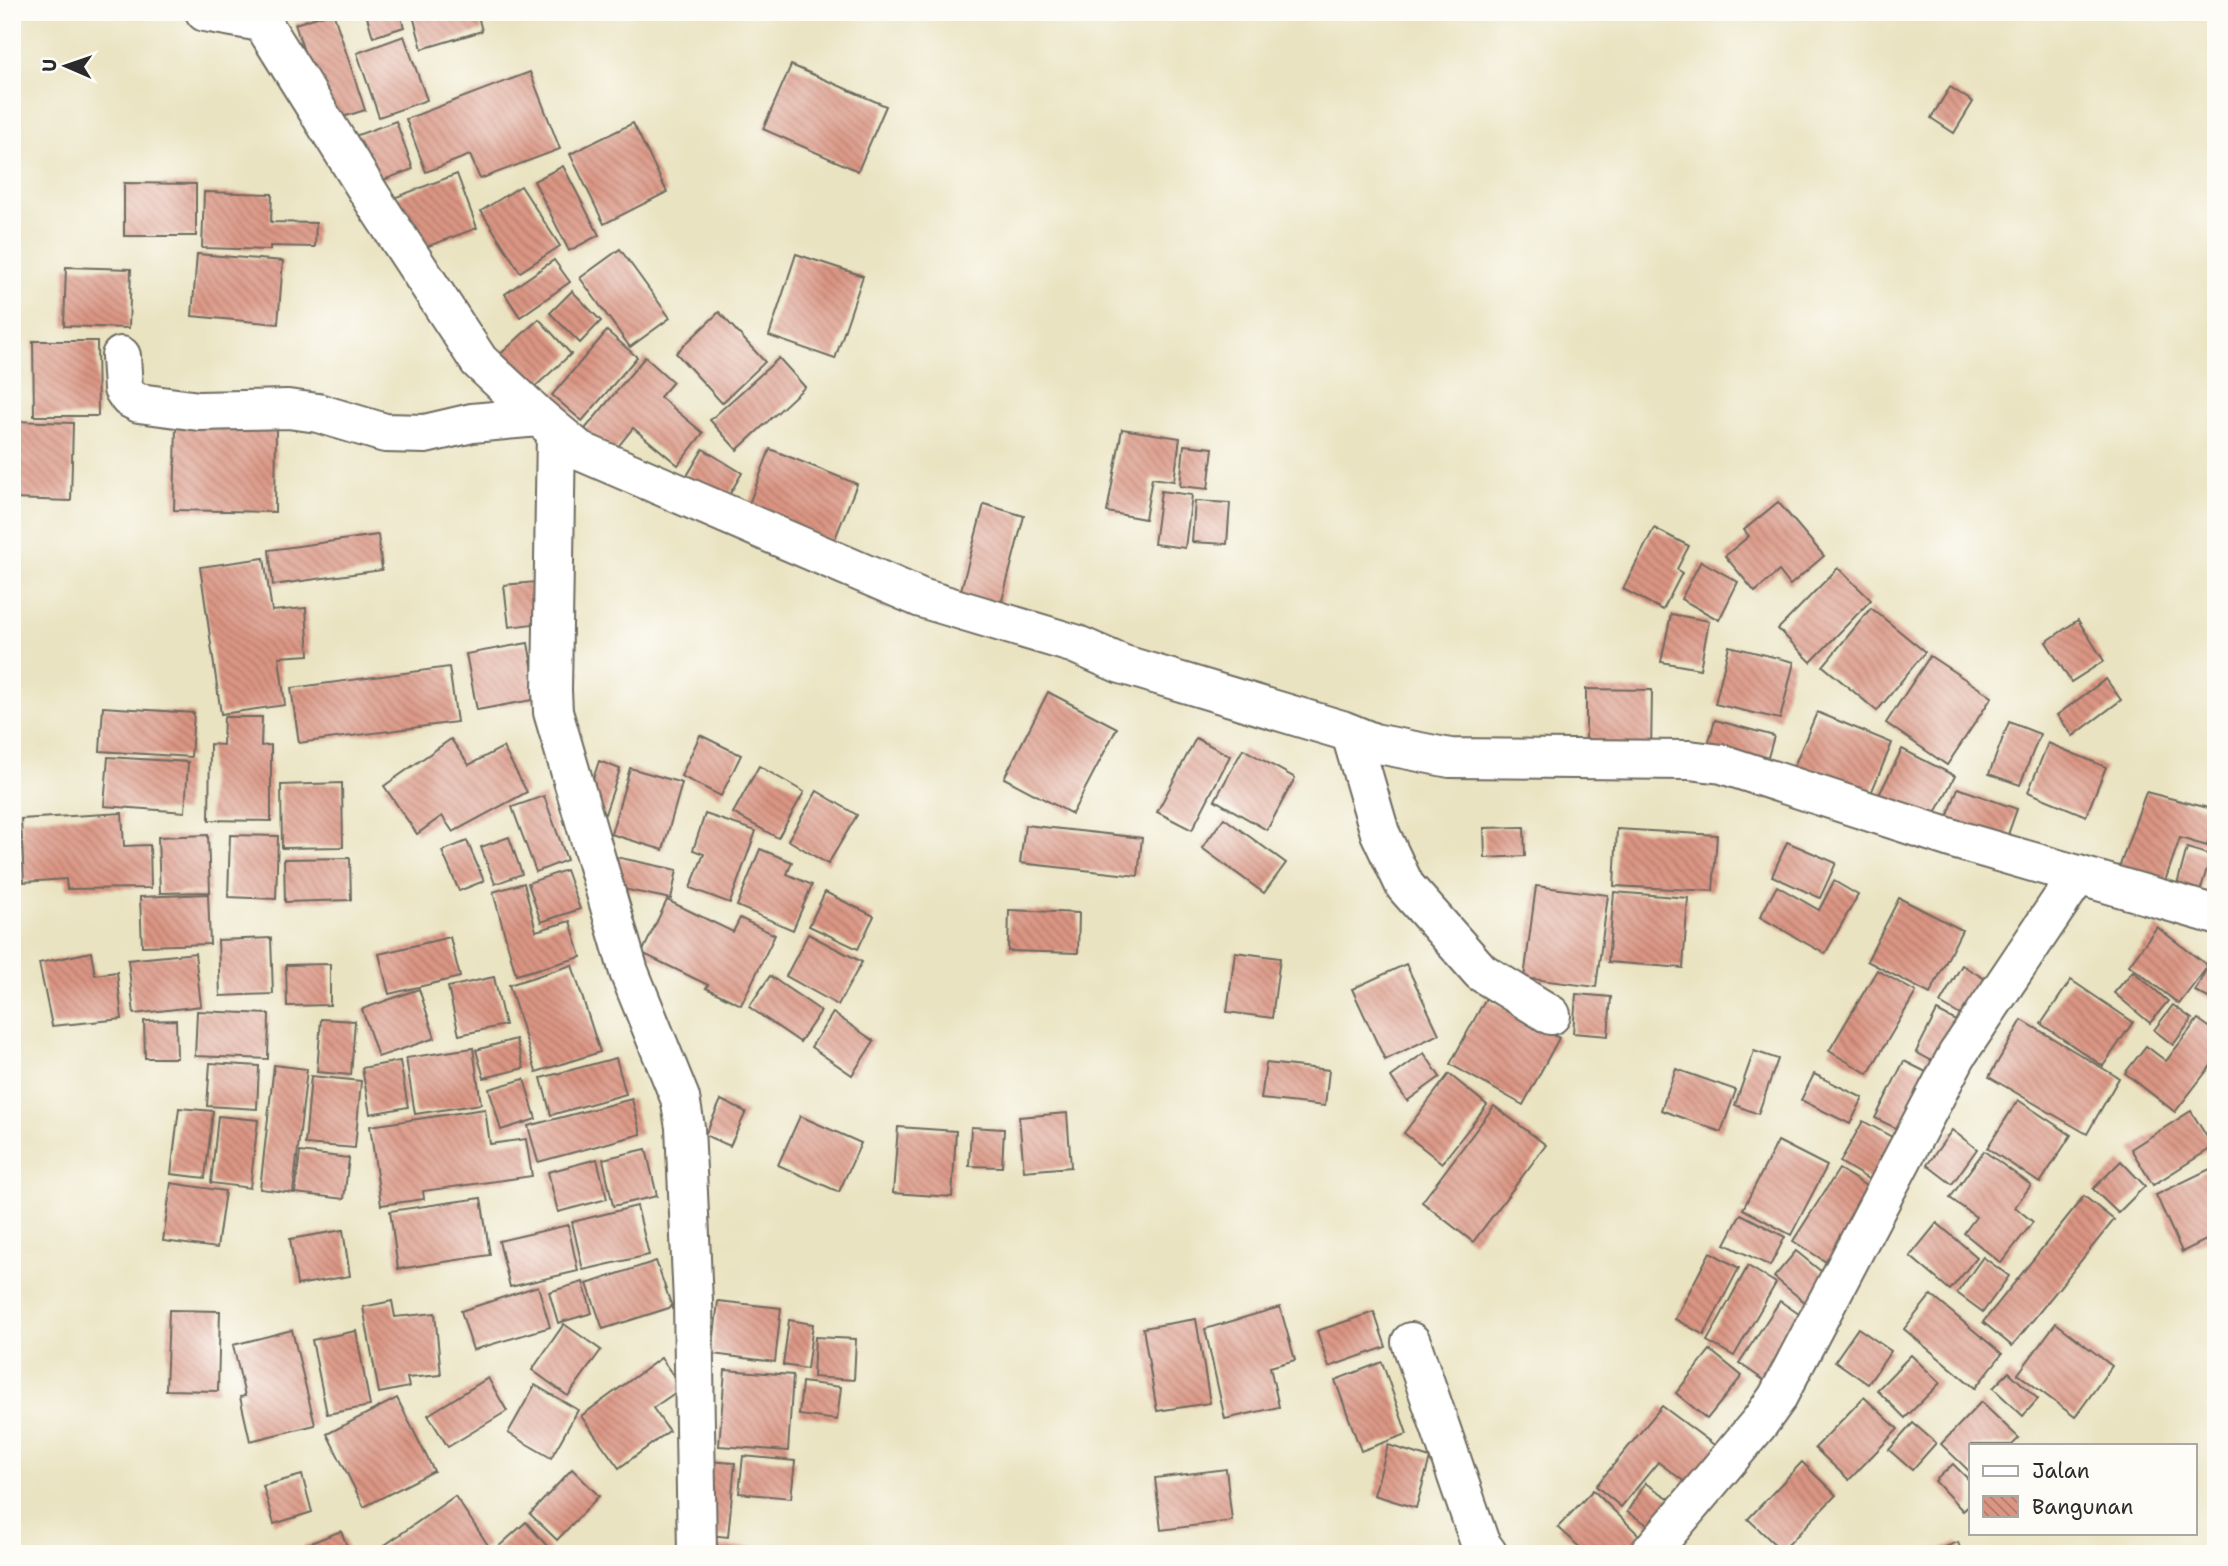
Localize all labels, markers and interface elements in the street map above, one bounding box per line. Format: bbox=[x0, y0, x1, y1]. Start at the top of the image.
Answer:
north arrow bbox=[32, 32, 102, 102]
text: U bbox=[37, 58, 62, 72]
legend bbox=[1969, 1444, 2196, 1534]
text: Jalan bbox=[2032, 1457, 2090, 1485]
text: Bangunan bbox=[2032, 1493, 2133, 1521]

